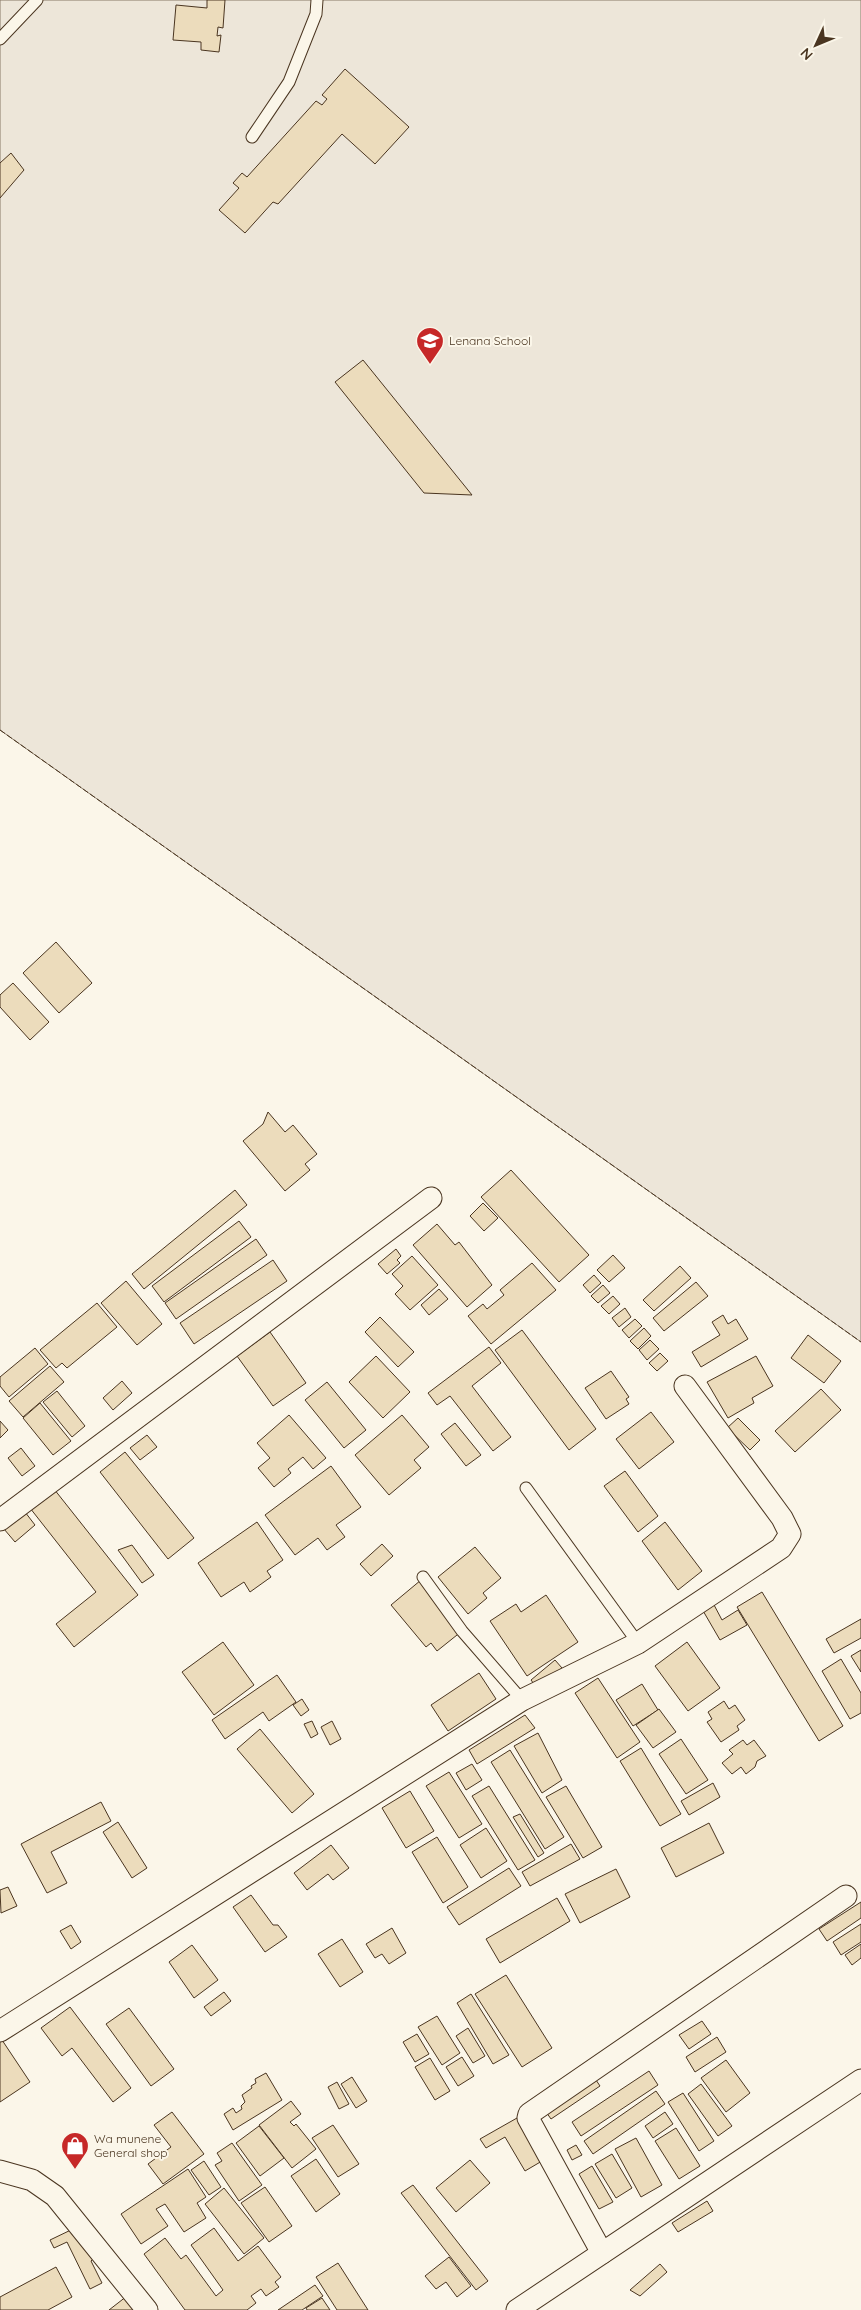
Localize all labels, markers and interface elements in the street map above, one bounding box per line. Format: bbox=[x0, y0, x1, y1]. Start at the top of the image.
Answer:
north arrow bbox=[791, 20, 841, 70]
text: N bbox=[797, 44, 817, 64]
school or university icon: Lenana School bbox=[415, 326, 445, 365]
place label: Lenana School bbox=[449, 333, 531, 348]
shop icon: Wa munene General shop bbox=[60, 2131, 90, 2170]
place label: Wa munene General shop bbox=[94, 2131, 168, 2160]

